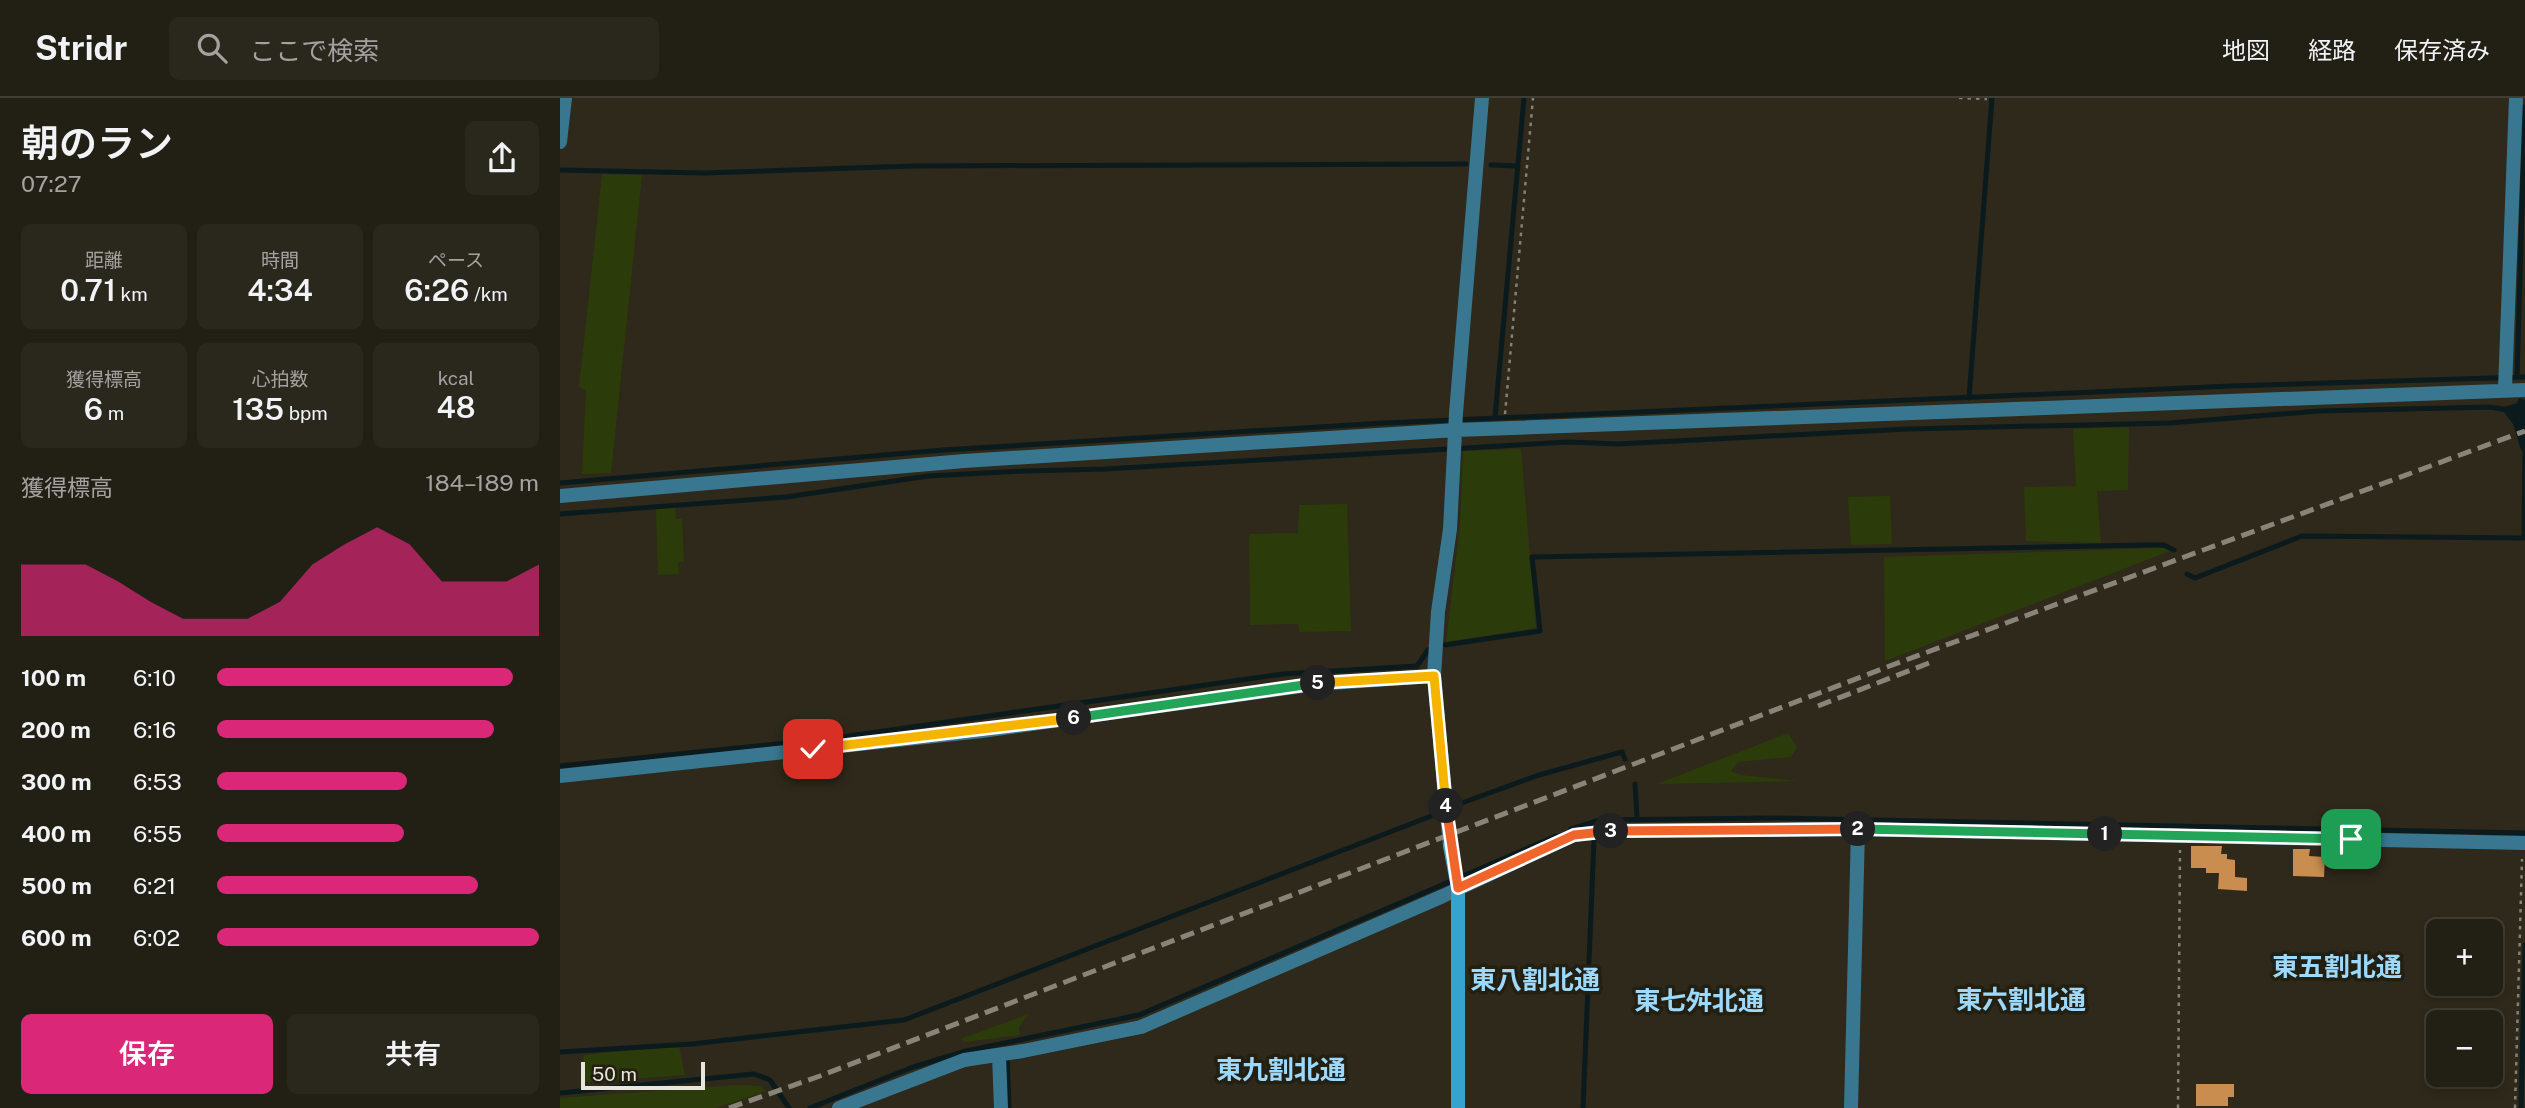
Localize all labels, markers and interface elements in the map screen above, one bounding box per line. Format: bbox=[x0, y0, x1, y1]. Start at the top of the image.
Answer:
search box bbox=[169, 17, 659, 80]
text: Stridr bbox=[35, 29, 127, 67]
icon: search bbox=[193, 29, 231, 67]
text: ここで検索 bbox=[249, 35, 379, 66]
text: 地図 bbox=[2222, 36, 2270, 64]
text: 経路 bbox=[2308, 36, 2356, 64]
text: 保存済み bbox=[2394, 36, 2490, 64]
text: 朝のラン bbox=[21, 121, 173, 166]
button: share bbox=[465, 121, 539, 195]
text: 07:27 bbox=[21, 170, 82, 197]
text: 距離 bbox=[85, 249, 123, 271]
text: 時間 bbox=[261, 249, 299, 271]
text: ペース bbox=[428, 249, 484, 271]
text: 0.71 bbox=[60, 272, 116, 308]
text: 4:34 bbox=[247, 272, 313, 308]
text: 6:26 bbox=[404, 272, 469, 308]
text: km bbox=[116, 283, 148, 305]
text: /km bbox=[469, 283, 508, 305]
text: kcal bbox=[438, 367, 474, 389]
text: 獲得標高 bbox=[66, 368, 142, 390]
text: 心拍数 bbox=[251, 368, 309, 390]
text: 48 bbox=[436, 389, 476, 425]
text: 6 bbox=[84, 391, 103, 427]
text: 135 bbox=[232, 391, 284, 427]
text: m bbox=[103, 402, 124, 424]
text: bpm bbox=[284, 402, 328, 424]
text: 184–189 m bbox=[425, 469, 539, 496]
text: 獲得標高 bbox=[21, 474, 113, 501]
text: 100 m bbox=[21, 664, 86, 691]
text: 6:10 bbox=[133, 664, 176, 691]
pin: 5 bbox=[1300, 666, 1336, 700]
text: 5 bbox=[1311, 671, 1324, 693]
pin: 6 bbox=[1056, 700, 1092, 736]
text: 6 bbox=[1067, 706, 1080, 728]
text: 200 m bbox=[21, 716, 91, 743]
text: 6:16 bbox=[133, 716, 176, 743]
pin bbox=[783, 719, 843, 779]
icon: check bbox=[794, 730, 832, 768]
text: 300 m bbox=[21, 768, 92, 795]
text: 6:53 bbox=[133, 768, 182, 795]
pin: 4 bbox=[1428, 788, 1463, 824]
text: 4 bbox=[1439, 794, 1452, 816]
pin bbox=[2321, 809, 2381, 869]
pin: 2 bbox=[1840, 812, 1876, 846]
pin: 3 bbox=[1594, 814, 1628, 848]
pin: 1 bbox=[2088, 816, 2122, 852]
text: 2 bbox=[1851, 817, 1864, 839]
text: 3 bbox=[1604, 819, 1617, 841]
text: 400 m bbox=[21, 820, 91, 847]
text: 6:55 bbox=[133, 820, 182, 847]
icon: arrive bbox=[2332, 820, 2370, 858]
text: 1 bbox=[2100, 822, 2109, 844]
text: 500 m bbox=[21, 872, 92, 899]
text: 6:21 bbox=[133, 872, 176, 899]
map controls bbox=[2426, 919, 2503, 1087]
button: + bbox=[2426, 919, 2503, 996]
text: 600 m bbox=[21, 924, 91, 951]
text: 6:02 bbox=[133, 924, 180, 951]
district label: 東五割北通 bbox=[2272, 951, 2402, 982]
district label: 東八割北通 bbox=[1470, 964, 1600, 995]
district label: 東六割北通 bbox=[1956, 984, 2086, 1015]
district label: 東七舛北通 bbox=[1634, 985, 1764, 1016]
button: − bbox=[2426, 1010, 2503, 1087]
button: 保存 bbox=[21, 1014, 273, 1094]
button: 共有 bbox=[287, 1014, 539, 1094]
district label: 東九割北通 bbox=[1216, 1054, 1346, 1085]
scale bar bbox=[581, 1059, 705, 1091]
text: 50 m bbox=[592, 1063, 637, 1085]

